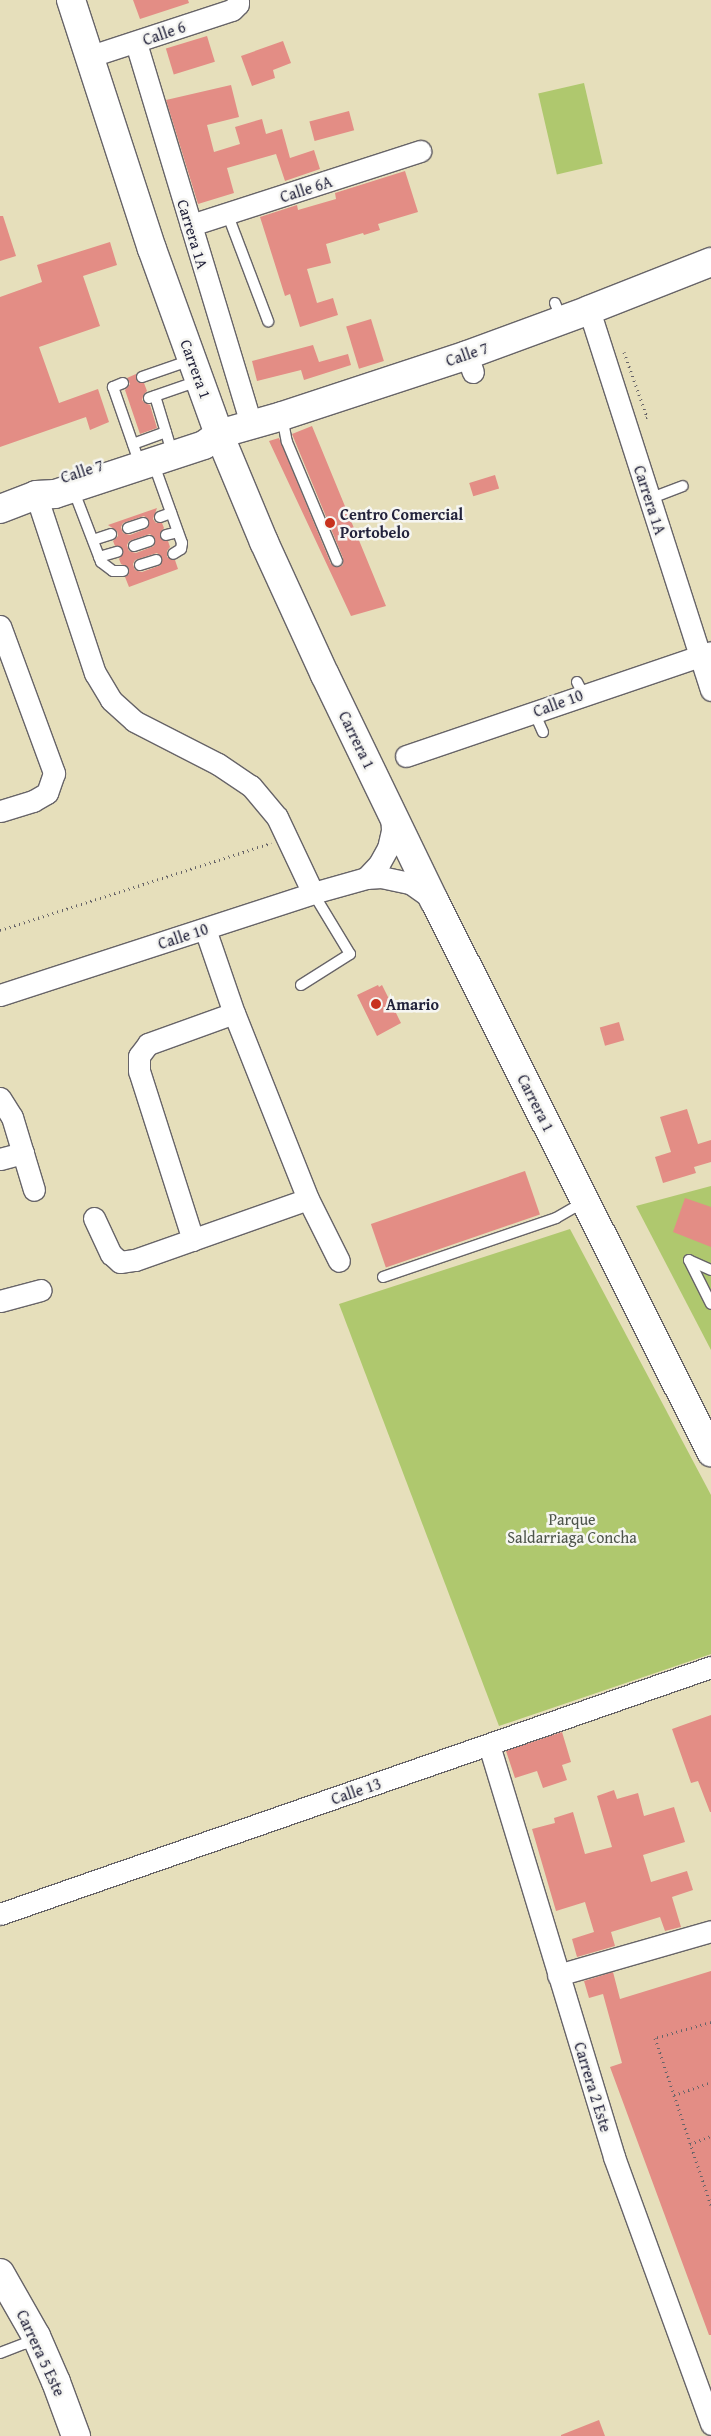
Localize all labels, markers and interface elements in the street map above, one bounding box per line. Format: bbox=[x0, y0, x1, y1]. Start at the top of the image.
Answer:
street label: Calle 6 bbox=[140, 17, 188, 49]
street label: Calle 6A bbox=[278, 172, 334, 206]
street label: Carrera 1A bbox=[173, 197, 213, 271]
street label: Carrera 1 bbox=[176, 337, 216, 401]
street label: Calle 7 bbox=[443, 338, 491, 370]
street label: Calle 7 bbox=[58, 455, 106, 487]
street label: Carrera 1A bbox=[630, 463, 670, 537]
place label: Centro Comercial Portobelo bbox=[340, 504, 463, 542]
marker: Centro Comercial Portobelo bbox=[324, 517, 336, 529]
street label: Calle 10 bbox=[530, 685, 586, 721]
street label: Carrera 1 bbox=[335, 708, 379, 772]
street label: Calle 10 bbox=[155, 919, 211, 953]
place label: Amario bbox=[386, 994, 439, 1014]
marker: Amario bbox=[370, 998, 382, 1010]
street label: Carrera 1 bbox=[513, 1071, 559, 1135]
park label: Parque Saldarriaga Concha bbox=[507, 1509, 637, 1547]
street label: Calle 13 bbox=[328, 1774, 384, 1808]
street label: Carrera 2 Este bbox=[570, 2040, 616, 2134]
street label: Carrera 5 Este bbox=[13, 2307, 69, 2399]

